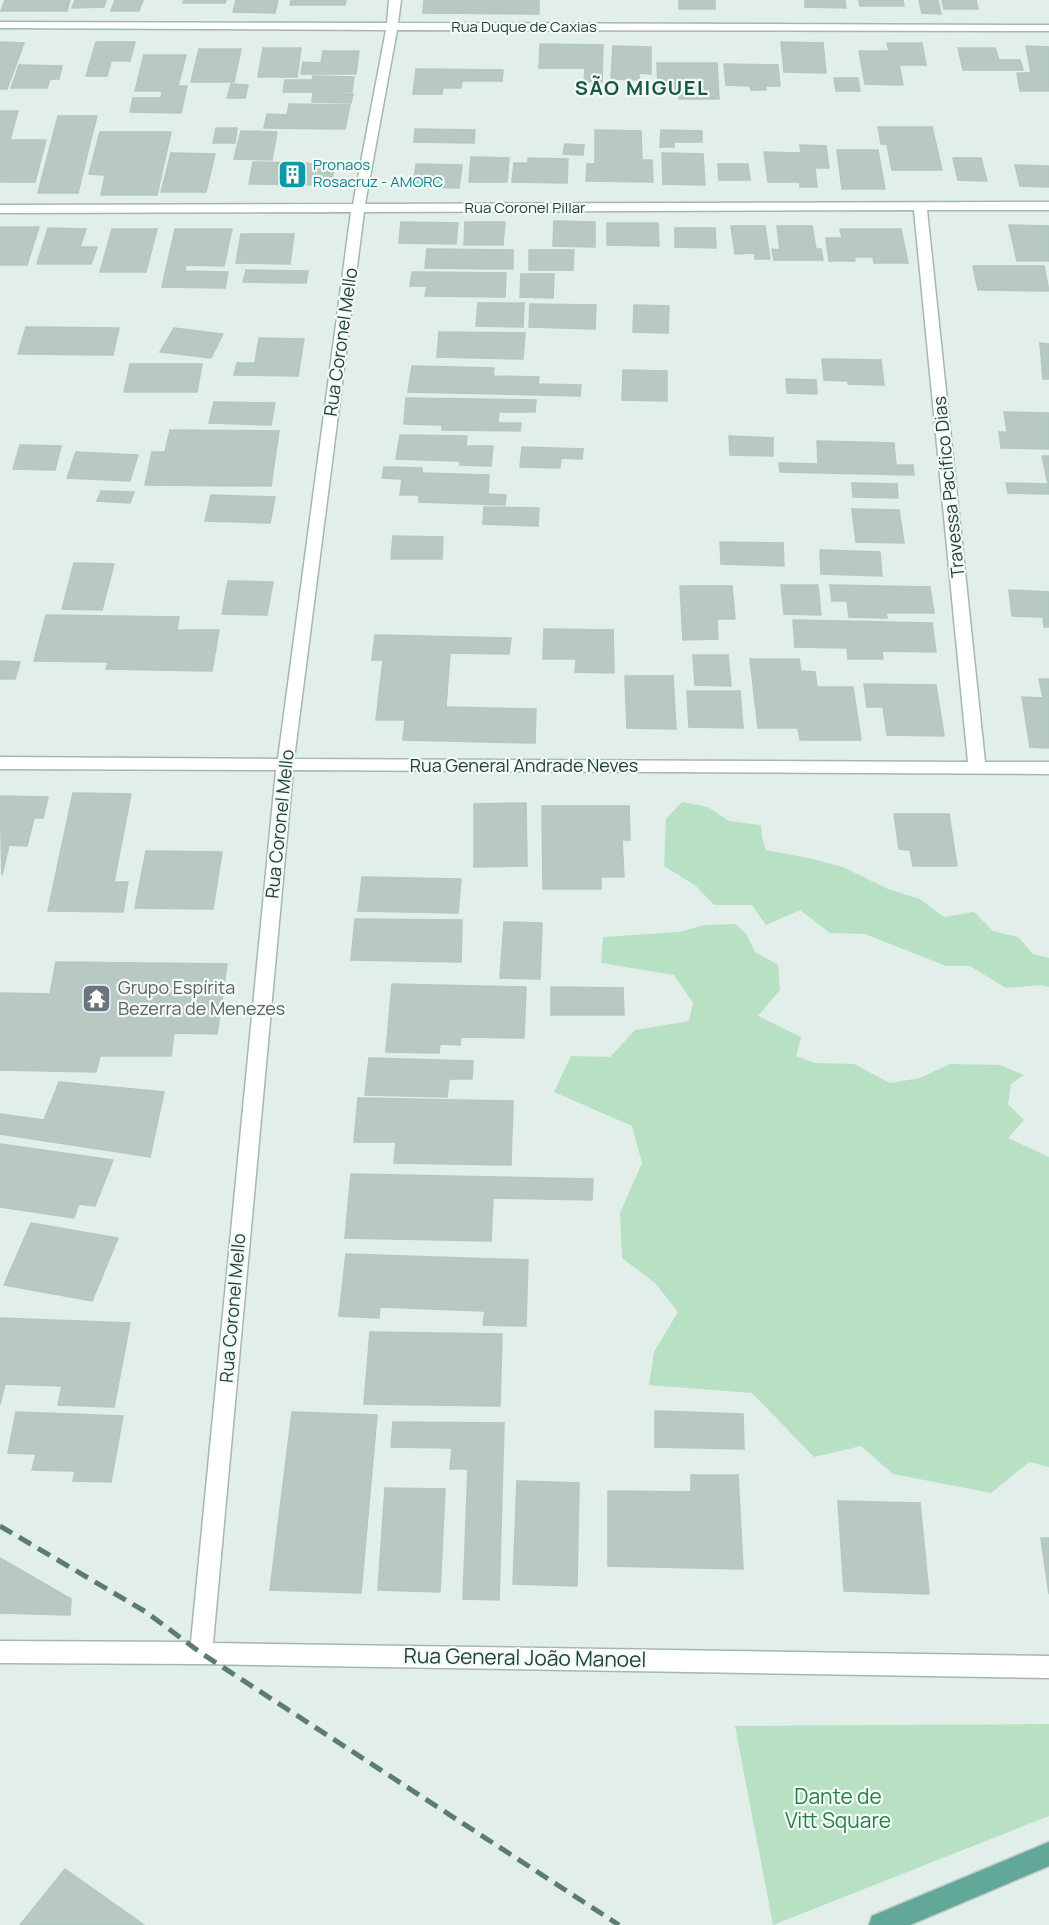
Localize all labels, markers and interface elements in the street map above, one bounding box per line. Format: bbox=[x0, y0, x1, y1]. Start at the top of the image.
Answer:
street label: Rua Duque de Caxias bbox=[451, 16, 597, 37]
district label: SÃO MIGUEL bbox=[575, 74, 709, 101]
place label: Pronaos Rosacruz - AMORC bbox=[313, 154, 444, 192]
building icon: Pronaos Rosacruz - AMORC bbox=[276, 158, 308, 190]
street label: Rua Coronel Pillar bbox=[465, 197, 586, 218]
street label: Rua Coronel Mello bbox=[318, 266, 362, 418]
street label: Travessa Pacífico Dias bbox=[927, 395, 969, 579]
street label: Rua Coronel Mello bbox=[259, 748, 299, 900]
street label: Rua General Andrade Neves bbox=[410, 753, 638, 777]
place label: Grupo Espírita Bezerra de Menezes bbox=[118, 975, 285, 1020]
temple icon: Grupo Espírita Bezerra de Menezes bbox=[81, 982, 113, 1014]
street label: Rua Coronel Mello bbox=[214, 1232, 250, 1384]
street label: Rua General João Manoel bbox=[403, 1641, 647, 1673]
park label: Dante de Vitt Square bbox=[785, 1782, 891, 1834]

